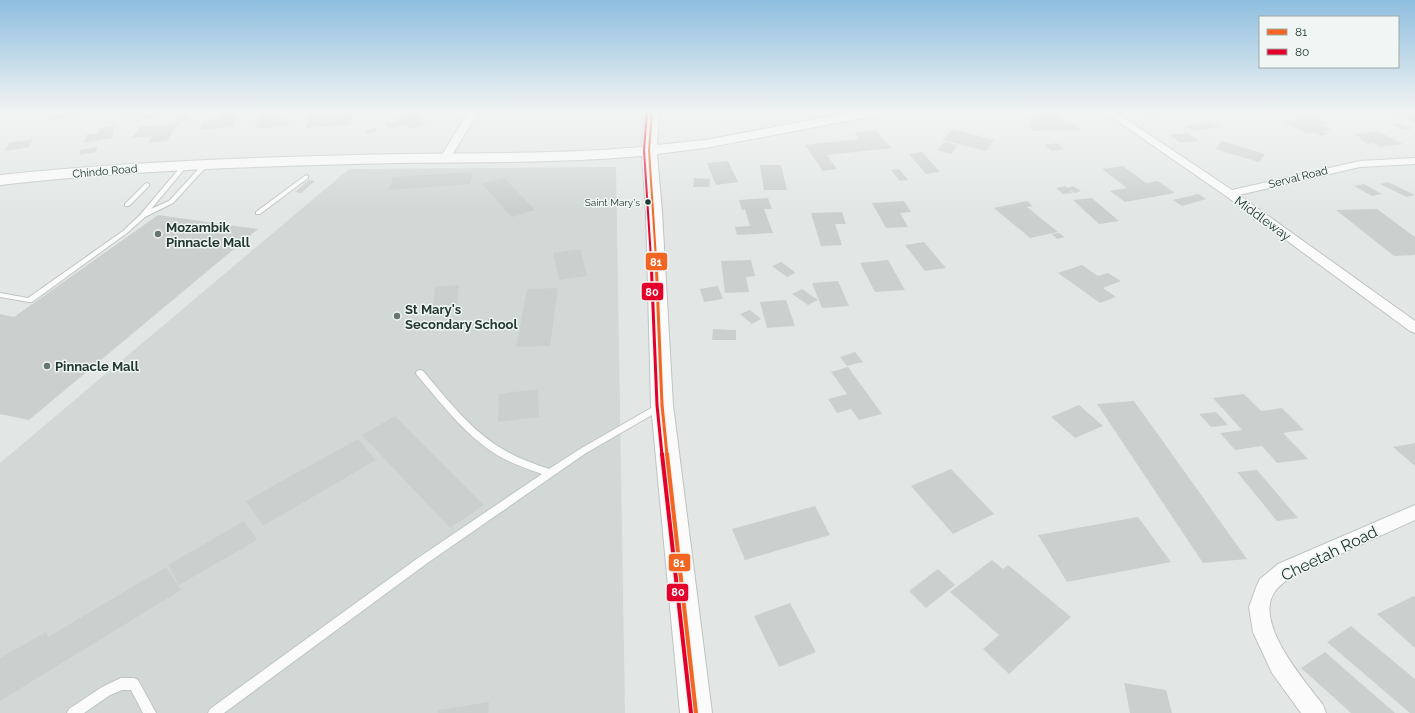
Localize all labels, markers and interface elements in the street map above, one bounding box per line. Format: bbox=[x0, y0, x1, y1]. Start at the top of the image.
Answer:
legend bbox=[1259, 16, 1399, 68]
text: 81 bbox=[1295, 25, 1307, 39]
text: 80 bbox=[1295, 45, 1309, 59]
street label: Chindo Road bbox=[72, 162, 138, 181]
street label: Serval Road bbox=[1267, 164, 1329, 191]
street label: Middleway bbox=[1232, 193, 1294, 244]
place label: Saint Mary's bbox=[585, 197, 640, 208]
marker: Saint Mary's bbox=[643, 197, 653, 207]
place label: Mozambik Pinnacle Mall bbox=[166, 220, 251, 250]
marker: Mozambik Pinnacle Mall bbox=[153, 229, 163, 239]
line badge: 81 bbox=[645, 252, 668, 271]
text: 81 bbox=[650, 256, 663, 269]
line badge: 80 bbox=[641, 282, 664, 301]
text: 80 bbox=[645, 286, 659, 299]
place label: St Mary's Secondary School bbox=[405, 302, 518, 332]
marker: St Mary's Secondary School bbox=[392, 311, 402, 321]
place label: Pinnacle Mall bbox=[55, 359, 140, 374]
marker: Pinnacle Mall bbox=[42, 361, 52, 371]
street label: Cheetah Road bbox=[1278, 522, 1381, 585]
line badge: 81 bbox=[668, 553, 691, 572]
text: 81 bbox=[673, 557, 686, 570]
line badge: 80 bbox=[666, 583, 689, 602]
text: 80 bbox=[671, 586, 685, 599]

